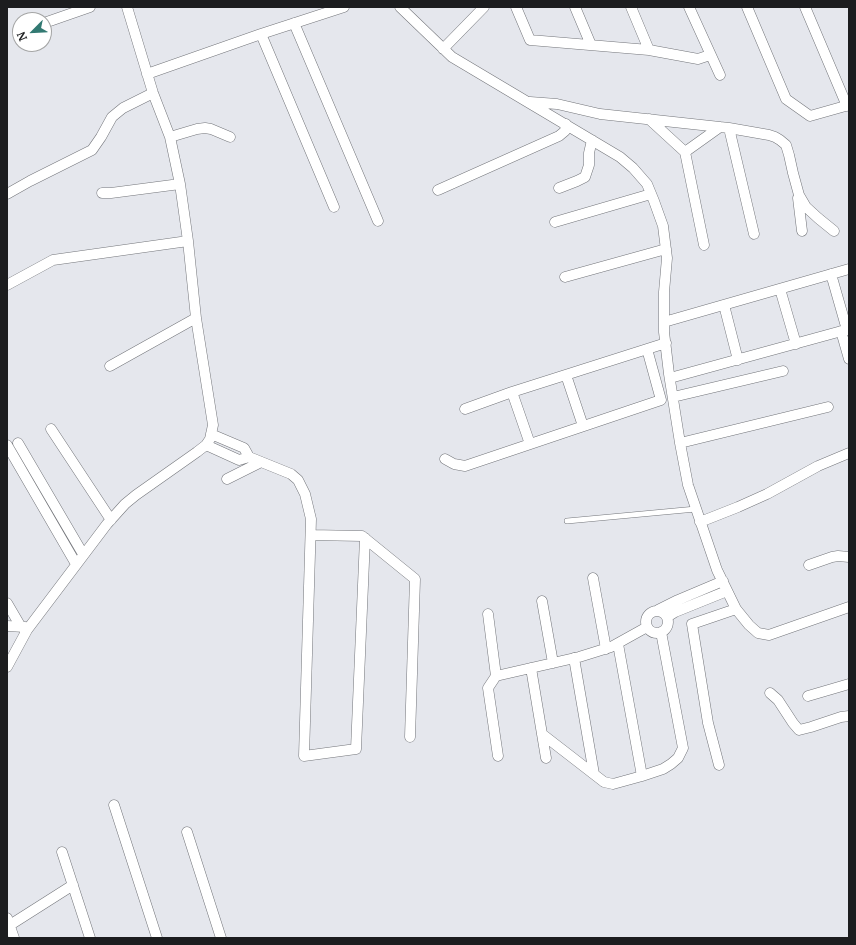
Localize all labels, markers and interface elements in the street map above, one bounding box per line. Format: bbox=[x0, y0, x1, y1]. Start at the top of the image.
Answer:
north arrow bbox=[12, 12, 52, 52]
text: N bbox=[14, 30, 30, 43]

